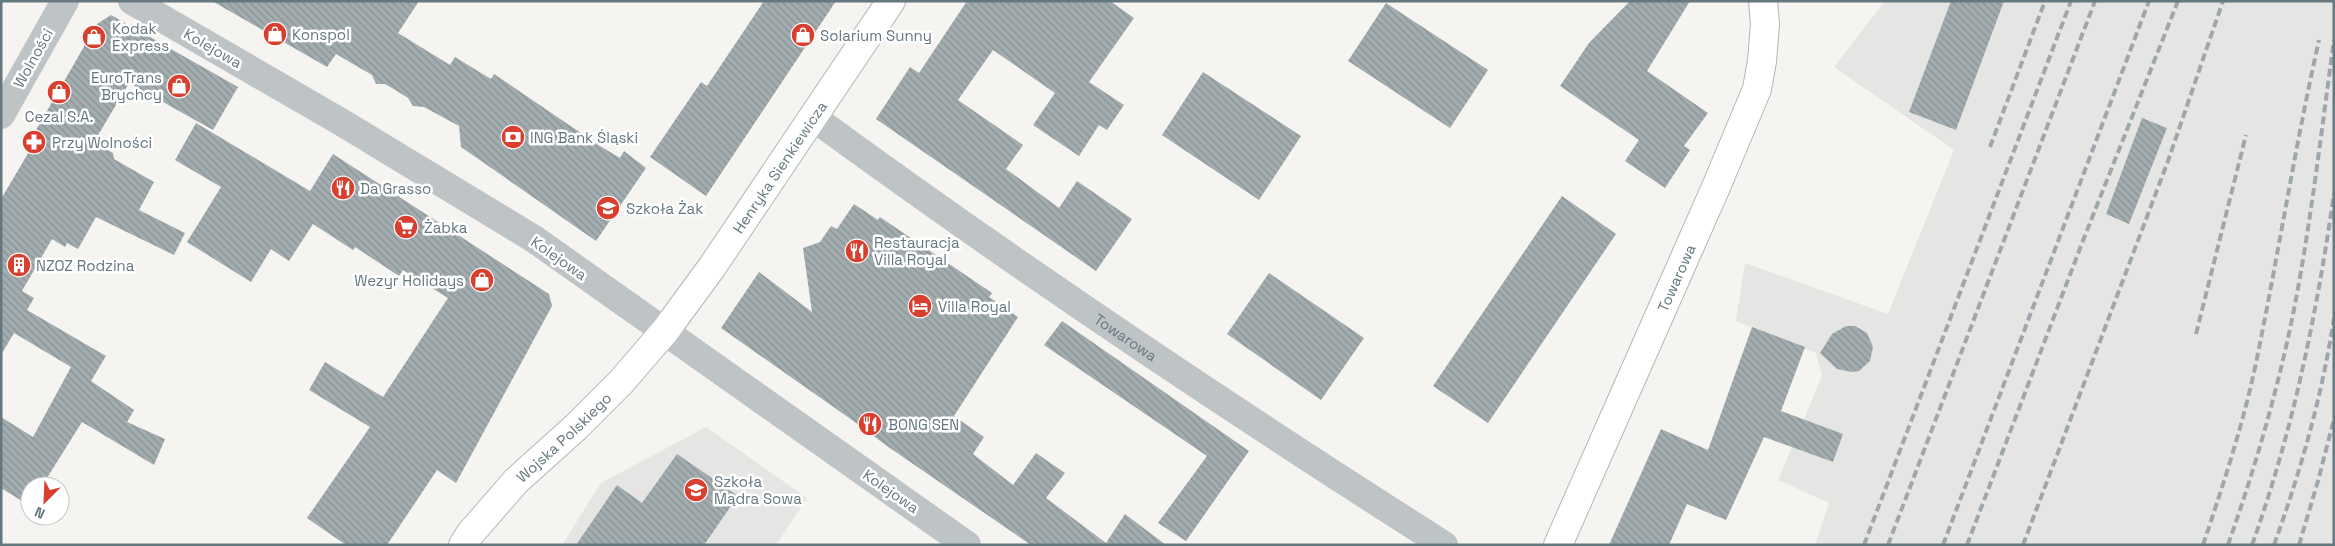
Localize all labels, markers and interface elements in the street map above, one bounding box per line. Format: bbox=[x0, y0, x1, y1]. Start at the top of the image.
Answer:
place label: Kodak Express bbox=[112, 19, 169, 55]
shop icon: Konspol bbox=[262, 21, 288, 47]
shop icon: Solarium Sunny bbox=[790, 22, 816, 48]
shop icon: Kodak Express bbox=[81, 24, 107, 50]
street label: Kolejowa bbox=[181, 24, 246, 72]
street label: Wolności bbox=[9, 25, 57, 91]
place label: Konspol bbox=[292, 25, 350, 44]
place label: Solarium Sunny bbox=[820, 26, 932, 45]
place label: EuroTrans Brychcy bbox=[91, 68, 162, 104]
shop icon: EuroTrans Brychcy bbox=[166, 73, 192, 99]
shop icon: Cezal S.A. bbox=[46, 79, 72, 105]
street label: Henryka Sienkiewicza bbox=[728, 97, 831, 237]
place label: Cezal S.A. bbox=[25, 107, 93, 126]
bank icon: ING Bank Śląski bbox=[500, 124, 526, 150]
place label: ING Bank Śląski bbox=[530, 128, 638, 147]
pharmacy icon: Przy Wolności bbox=[21, 129, 47, 155]
place label: Przy Wolności bbox=[52, 133, 152, 152]
restaurant icon: Da Grasso bbox=[330, 175, 356, 201]
place label: Da Grasso bbox=[360, 179, 431, 198]
school or university icon: Szkoła Żak bbox=[595, 195, 621, 221]
place label: Szkoła Żak bbox=[626, 199, 703, 218]
supermarket icon: Żabka bbox=[393, 214, 419, 240]
place label: Żabka bbox=[424, 218, 468, 237]
street label: Kolejowa bbox=[527, 232, 591, 284]
place label: Restauracja Villa Royal bbox=[874, 233, 960, 269]
restaurant icon: Restauracja Villa Royal bbox=[844, 238, 870, 264]
street label: Towarowa bbox=[1653, 241, 1699, 315]
building icon: NZOZ Rodzina bbox=[6, 252, 32, 278]
place label: NZOZ Rodzina bbox=[36, 256, 135, 275]
shop icon: Wezyr Holidays bbox=[469, 267, 495, 293]
place label: Wezyr Holidays bbox=[354, 271, 464, 290]
hotel icon: Villa Royal bbox=[907, 293, 933, 319]
place label: Villa Royal bbox=[938, 297, 1011, 316]
street label: Towarowa bbox=[1091, 309, 1161, 365]
street label: Wojska Polskiego bbox=[512, 388, 615, 486]
restaurant icon: BONG SEN bbox=[857, 411, 883, 437]
place label: BONG SEN bbox=[888, 415, 959, 434]
street label: Kolejowa bbox=[859, 465, 923, 517]
place label: Szkoła Mądra Sowa bbox=[714, 472, 802, 508]
north arrow bbox=[20, 476, 70, 526]
school or university icon: Szkoła Mądra Sowa bbox=[683, 477, 709, 503]
text: N bbox=[32, 503, 48, 523]

